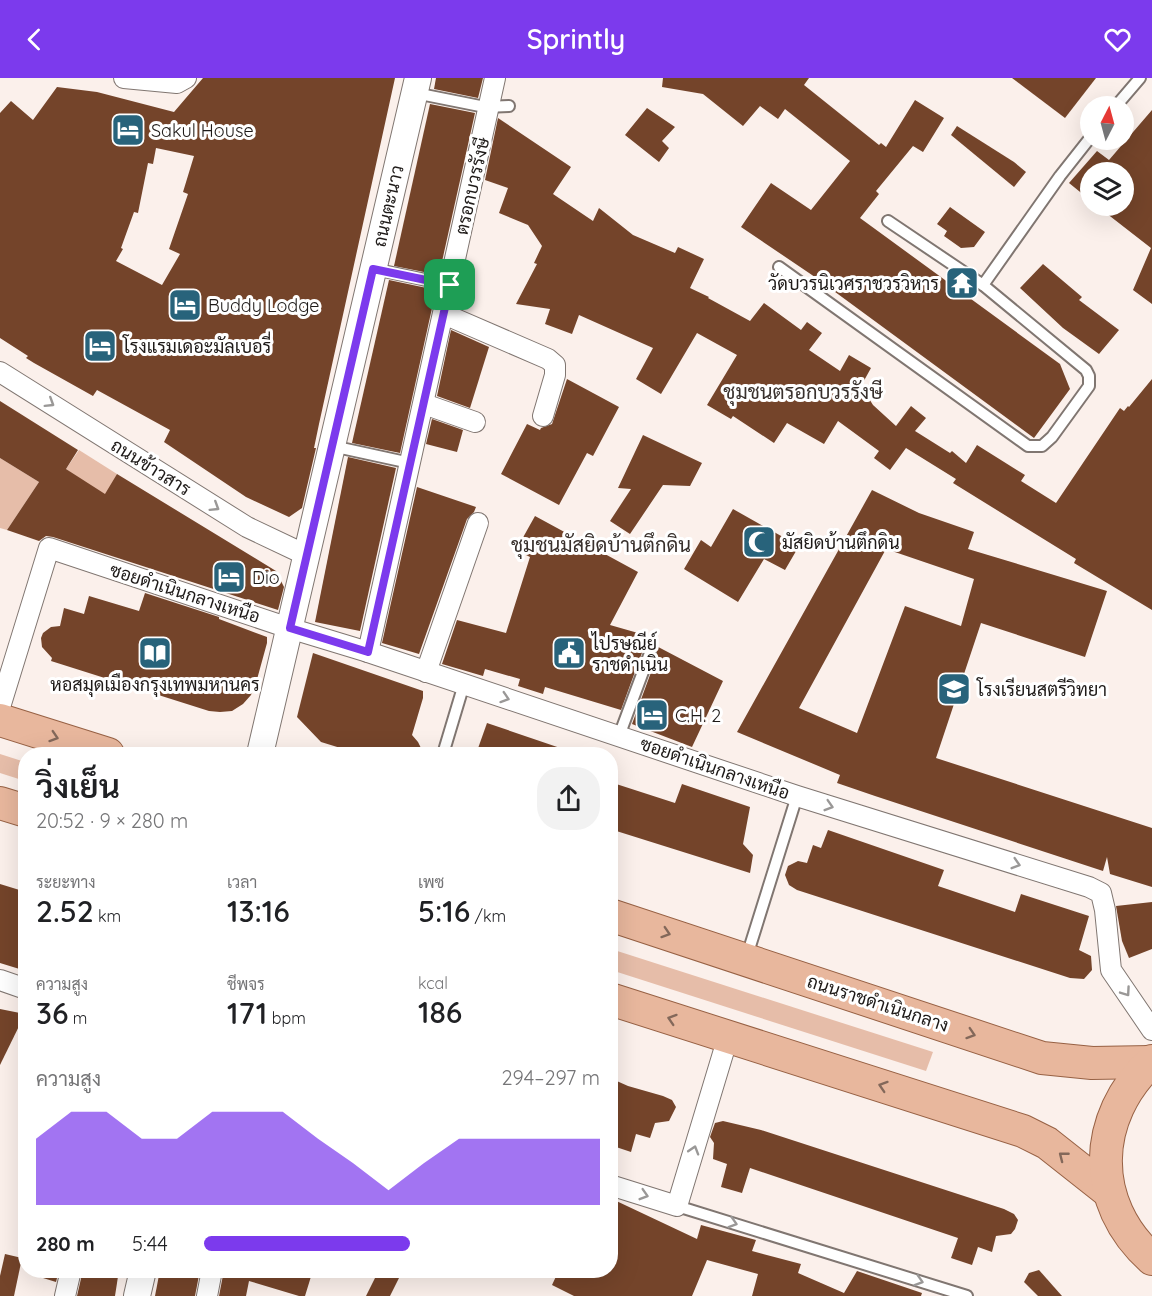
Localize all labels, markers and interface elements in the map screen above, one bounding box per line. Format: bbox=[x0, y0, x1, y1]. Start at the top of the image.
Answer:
text: Sprintly bbox=[527, 22, 625, 56]
icon: back bbox=[18, 23, 51, 56]
icon: heart bbox=[1101, 23, 1134, 56]
north arrow bbox=[1080, 96, 1134, 150]
map controls bbox=[1080, 96, 1134, 216]
hotel icon: Sakul House bbox=[110, 112, 146, 148]
place label: Sakul House bbox=[151, 119, 254, 142]
street label: ตรอกบวรรังษี bbox=[449, 134, 495, 237]
button: layers bbox=[1080, 162, 1134, 216]
street label: ถนนตะนาว bbox=[367, 163, 409, 249]
pin bbox=[424, 259, 475, 310]
temple icon: วัดบวรนิเวศราชวรวิหาร bbox=[944, 265, 980, 301]
icon: arrive bbox=[433, 268, 466, 301]
place label: วัดบวรนิเวศราชวรวิหาร bbox=[768, 272, 939, 295]
hotel icon: Buddy Lodge bbox=[167, 287, 203, 323]
place label: Buddy Lodge bbox=[208, 294, 319, 317]
hotel icon: โรงแรมเดอะมัลเบอรี่ bbox=[82, 328, 118, 364]
place label: โรงแรมเดอะมัลเบอรี่ bbox=[122, 331, 272, 358]
district label: ชุมชนตรอกบวรรังษี bbox=[723, 379, 883, 406]
one-way arrow bbox=[43, 396, 54, 407]
street label: ถนนข้าวสาร bbox=[107, 433, 195, 501]
one-way arrow bbox=[209, 499, 219, 511]
mosque icon: มัสยิดบ้านตึกดิน bbox=[741, 524, 777, 560]
place label: มัสยิดบ้านตึกดิน bbox=[782, 531, 900, 554]
district label: ชุมชนมัสยิดบ้านตึกดิน bbox=[511, 532, 691, 559]
street label: ซอยดำเนินกลางเหนือ bbox=[107, 558, 263, 628]
hotel icon: Dio bbox=[211, 559, 247, 595]
place label: Dio bbox=[252, 566, 280, 589]
place label: ไปรษณีย์ ราชดำเนิน bbox=[590, 631, 668, 676]
library icon: หอสมุดเมืองกรุงเทพมหานคร bbox=[137, 635, 173, 671]
public building icon: ไปรษณีย์ ราชดำเนิน bbox=[551, 635, 587, 671]
school or university icon: โรงเรียนสตรีวิทยา bbox=[936, 671, 972, 707]
place label: หอสมุดเมืองกรุงเทพมหานคร bbox=[50, 673, 260, 697]
place label: โรงเรียนสตรีวิทยา bbox=[976, 677, 1107, 701]
one-way arrow bbox=[499, 690, 510, 703]
hotel icon: C.H. 2 bbox=[634, 697, 670, 733]
place label: C.H. 2 bbox=[675, 704, 721, 727]
one-way arrow bbox=[48, 730, 59, 743]
street label: ซอยดำเนินกลางเหนือ bbox=[637, 732, 793, 804]
text: วิ่งเย็น bbox=[36, 765, 120, 806]
button: share bbox=[537, 767, 600, 830]
one-way arrow bbox=[823, 799, 834, 811]
text: 20:52 · 9 × 280 m bbox=[36, 808, 188, 833]
one-way arrow bbox=[1010, 857, 1021, 869]
text: ระยะทาง bbox=[36, 872, 96, 892]
text: เวลา bbox=[227, 872, 257, 892]
text: เพซ bbox=[418, 872, 444, 892]
text: 2.52 bbox=[36, 892, 94, 930]
text: 13:16 bbox=[227, 892, 290, 930]
text: 5:16 bbox=[418, 892, 470, 930]
text: km bbox=[94, 906, 121, 926]
text: /km bbox=[470, 906, 506, 926]
one-way arrow bbox=[660, 926, 671, 938]
street label: ถนนราชดำเนินกลาง bbox=[804, 969, 952, 1037]
text: kcal bbox=[418, 973, 448, 993]
text: ความสูง bbox=[36, 974, 88, 994]
text: ชีพจร bbox=[227, 974, 265, 994]
one-way arrow bbox=[1119, 985, 1130, 996]
text: 186 bbox=[418, 993, 462, 1031]
text: 36 bbox=[36, 994, 68, 1032]
text: 171 bbox=[227, 994, 267, 1032]
text: m bbox=[68, 1008, 87, 1028]
text: bpm bbox=[267, 1008, 306, 1028]
one-way arrow bbox=[667, 1013, 678, 1026]
one-way arrow bbox=[965, 1027, 976, 1039]
text: 294–297 m bbox=[501, 1065, 600, 1090]
text: ความสูง bbox=[36, 1066, 101, 1091]
one-way arrow bbox=[878, 1081, 889, 1093]
one-way arrow bbox=[687, 1145, 699, 1156]
one-way arrow bbox=[1059, 1152, 1070, 1163]
one-way arrow bbox=[638, 1188, 649, 1200]
one-way arrow bbox=[727, 1216, 738, 1228]
text: 280 m bbox=[36, 1231, 95, 1256]
text: 5:44 bbox=[132, 1231, 168, 1256]
one-way arrow bbox=[913, 1274, 924, 1286]

